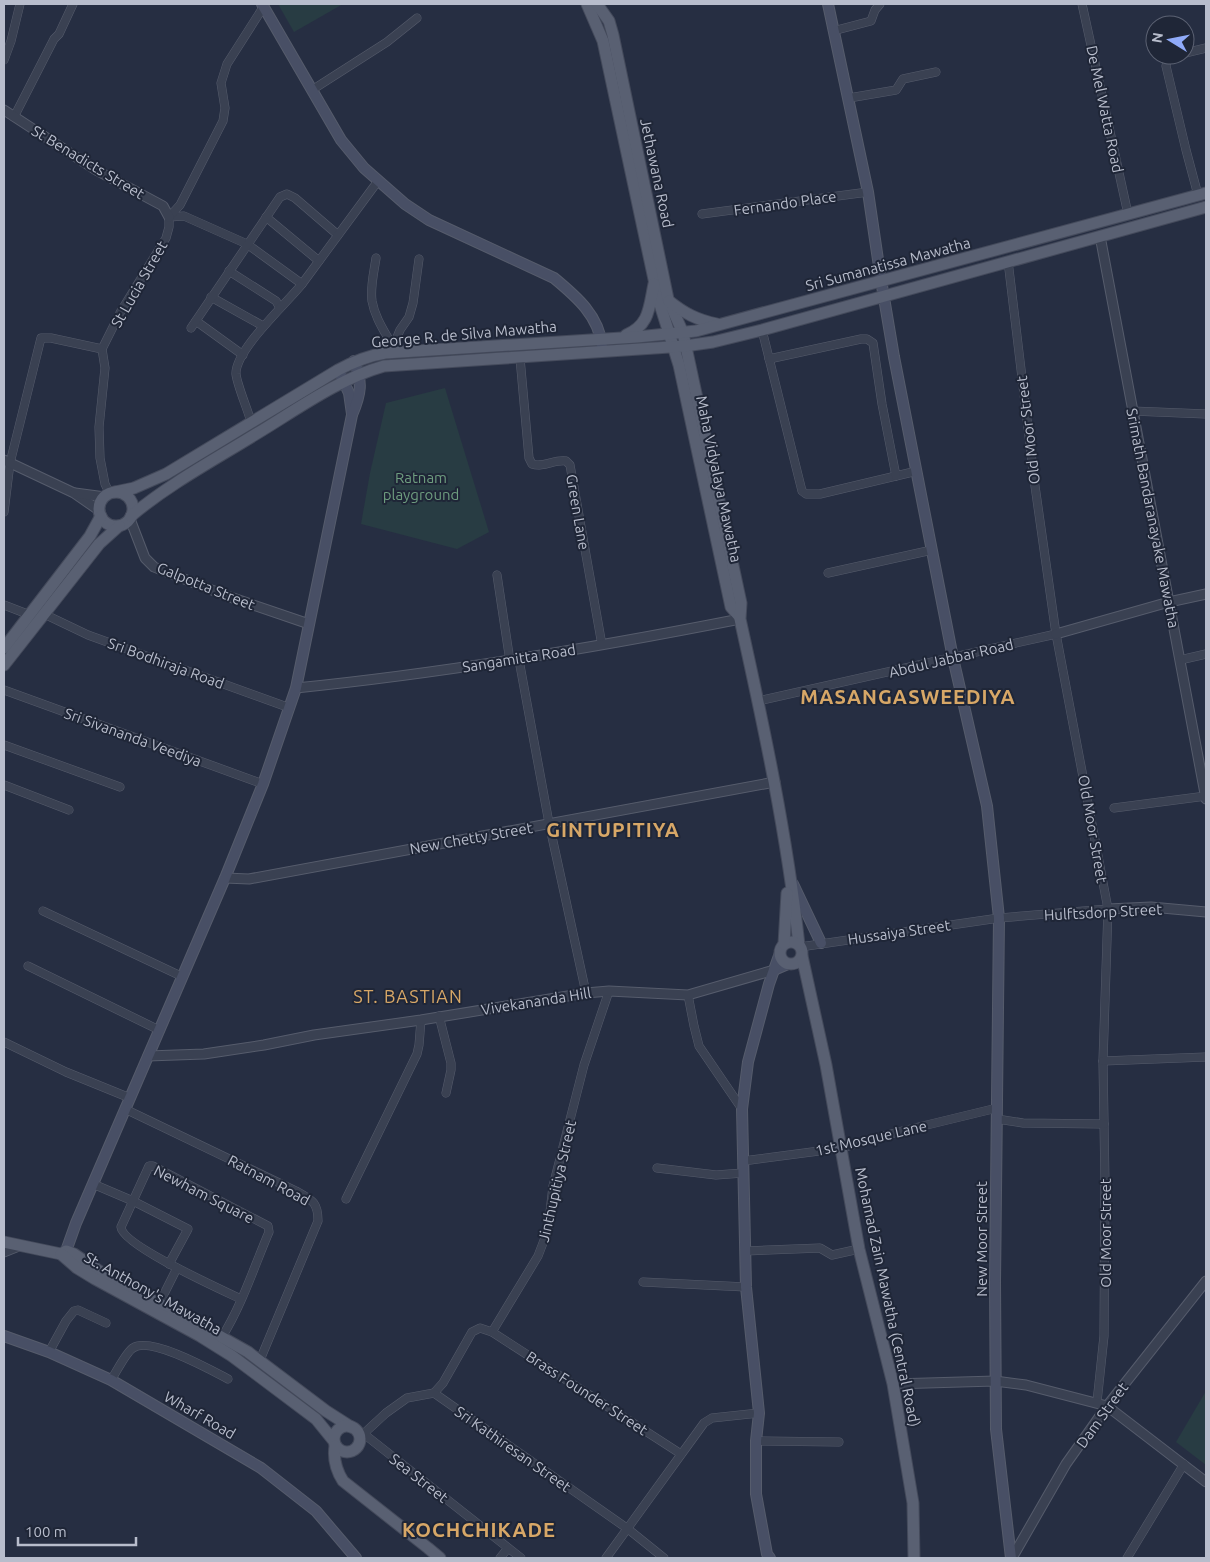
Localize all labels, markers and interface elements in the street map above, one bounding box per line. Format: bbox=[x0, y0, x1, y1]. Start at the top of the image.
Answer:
north arrow bbox=[1145, 15, 1195, 65]
text: N bbox=[1148, 31, 1166, 44]
street label: De Mel Watta Road bbox=[1083, 44, 1127, 174]
street label: Jethawana Road bbox=[637, 117, 677, 229]
street label: St Benadicts Street bbox=[29, 122, 147, 202]
street label: Fernando Place bbox=[733, 187, 837, 219]
street label: Sri Sumanatissa Mawatha bbox=[804, 234, 972, 294]
street label: St Lucia Street bbox=[107, 238, 171, 330]
street label: George R. de Silva Mawatha bbox=[370, 317, 558, 351]
street label: Old Moor Street bbox=[1013, 375, 1043, 485]
street label: Maha Vidyalaya Mawatha bbox=[693, 394, 745, 564]
street label: Srimath Bandaranayake Mawatha bbox=[1123, 406, 1183, 630]
park label: Ratnam playground bbox=[383, 469, 459, 503]
street label: Green Lane bbox=[563, 473, 593, 551]
street label: Galpotta Street bbox=[155, 559, 257, 613]
street label: Sri Bodhiraja Road bbox=[105, 634, 227, 692]
street label: Abdul Jabbar Road bbox=[887, 635, 1015, 681]
street label: Sangamitta Road bbox=[461, 641, 577, 675]
district label: MASANGASWEEDIYA bbox=[800, 685, 1016, 708]
street label: Sri Sivananda Veediya bbox=[62, 704, 204, 770]
street label: Old Moor Street bbox=[1075, 774, 1111, 884]
district label: GINTUPITIYA bbox=[546, 818, 680, 841]
street label: New Chetty Street bbox=[408, 819, 534, 857]
street label: Hulftsdorp Street bbox=[1043, 900, 1163, 924]
street label: Hussaiya Street bbox=[847, 916, 952, 948]
street label: Vivekananda Hill bbox=[480, 984, 592, 1018]
district label: ST. BASTIAN bbox=[353, 986, 463, 1006]
street label: 1st Mosque Lane bbox=[814, 1117, 928, 1159]
street label: Jinthupitiya Street bbox=[535, 1118, 579, 1244]
street label: Ratnam Road bbox=[225, 1151, 313, 1209]
street label: Newham Square bbox=[151, 1161, 257, 1227]
street label: Mohamad Zain Mawatha (Central Road) bbox=[852, 1166, 924, 1428]
street label: Old Moor Street bbox=[1097, 1178, 1114, 1288]
street label: New Moor Street bbox=[973, 1181, 990, 1297]
street label: St. Anthony's Mawatha bbox=[81, 1248, 225, 1338]
street label: Brass Founder Street bbox=[523, 1347, 651, 1439]
street label: Dam Street bbox=[1073, 1379, 1131, 1451]
street label: Wharf Road bbox=[161, 1388, 239, 1442]
street label: Sri Kathiresan Street bbox=[452, 1403, 574, 1495]
street label: Sea Street bbox=[387, 1450, 452, 1506]
scale bar bbox=[18, 1514, 135, 1546]
district label: KOCHCHIKADE bbox=[402, 1518, 556, 1541]
text: 100 m bbox=[25, 1523, 67, 1540]

